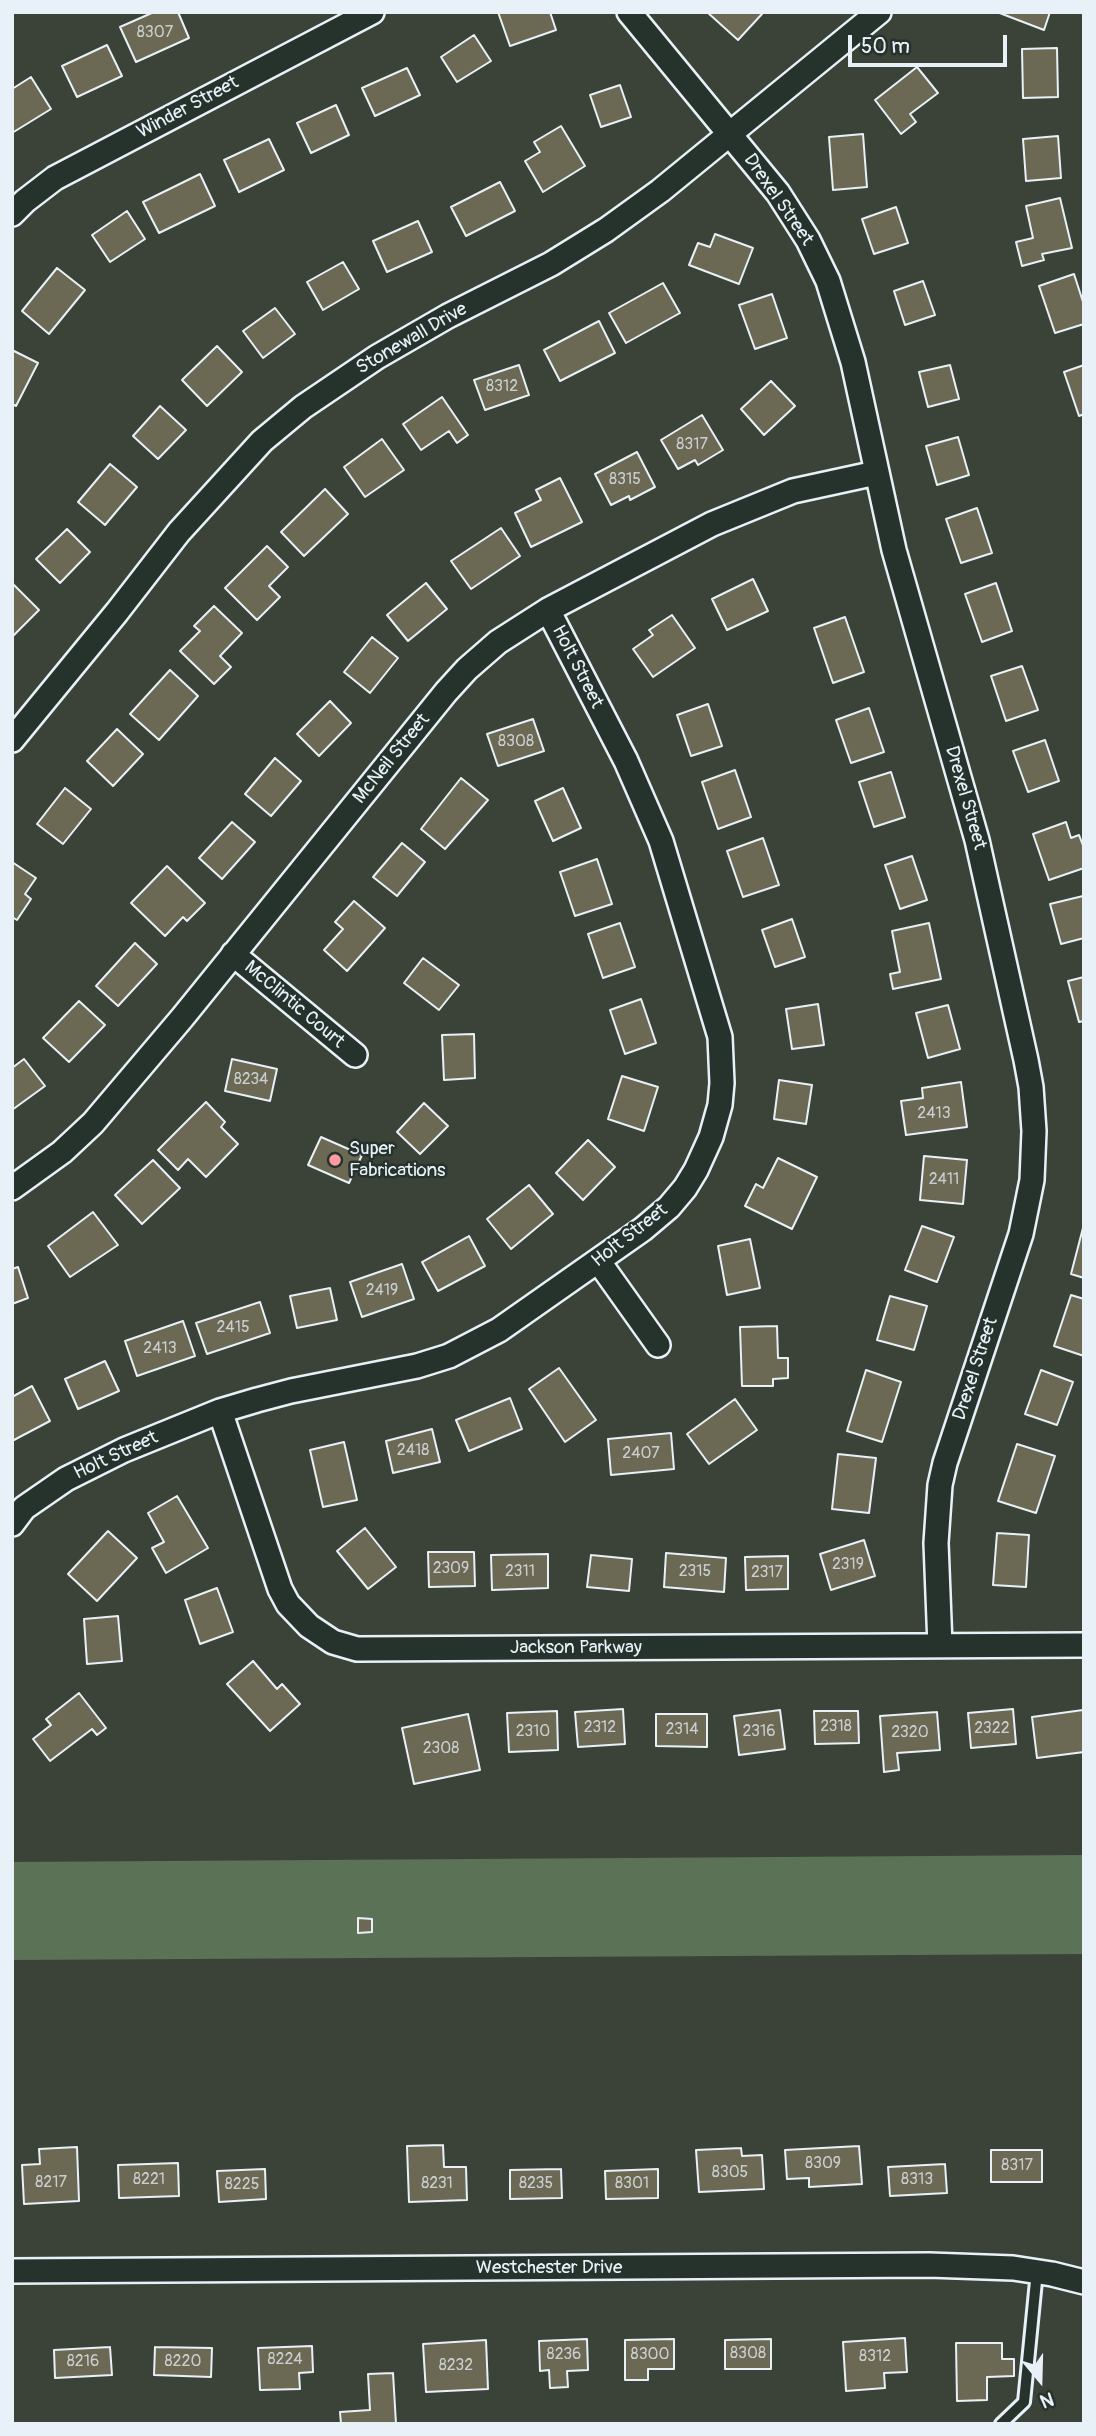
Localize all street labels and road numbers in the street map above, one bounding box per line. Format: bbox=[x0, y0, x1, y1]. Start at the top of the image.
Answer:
street label: Winder Street bbox=[133, 72, 243, 144]
street label: Drexel Street bbox=[738, 150, 818, 250]
street label: Stonewall Drive bbox=[352, 298, 472, 380]
street label: Holt Street bbox=[546, 622, 608, 712]
street label: McNeil Street bbox=[349, 709, 435, 809]
street label: Drexel Street bbox=[939, 744, 991, 852]
street label: McClintic Court bbox=[239, 956, 349, 1054]
street label: Holt Street bbox=[587, 1199, 673, 1273]
street label: Drexel Street bbox=[949, 1315, 1003, 1423]
street label: Holt Street bbox=[70, 1427, 162, 1485]
street label: Jackson Parkway bbox=[510, 1637, 642, 1659]
street label: Westchester Drive bbox=[476, 2257, 622, 2279]

